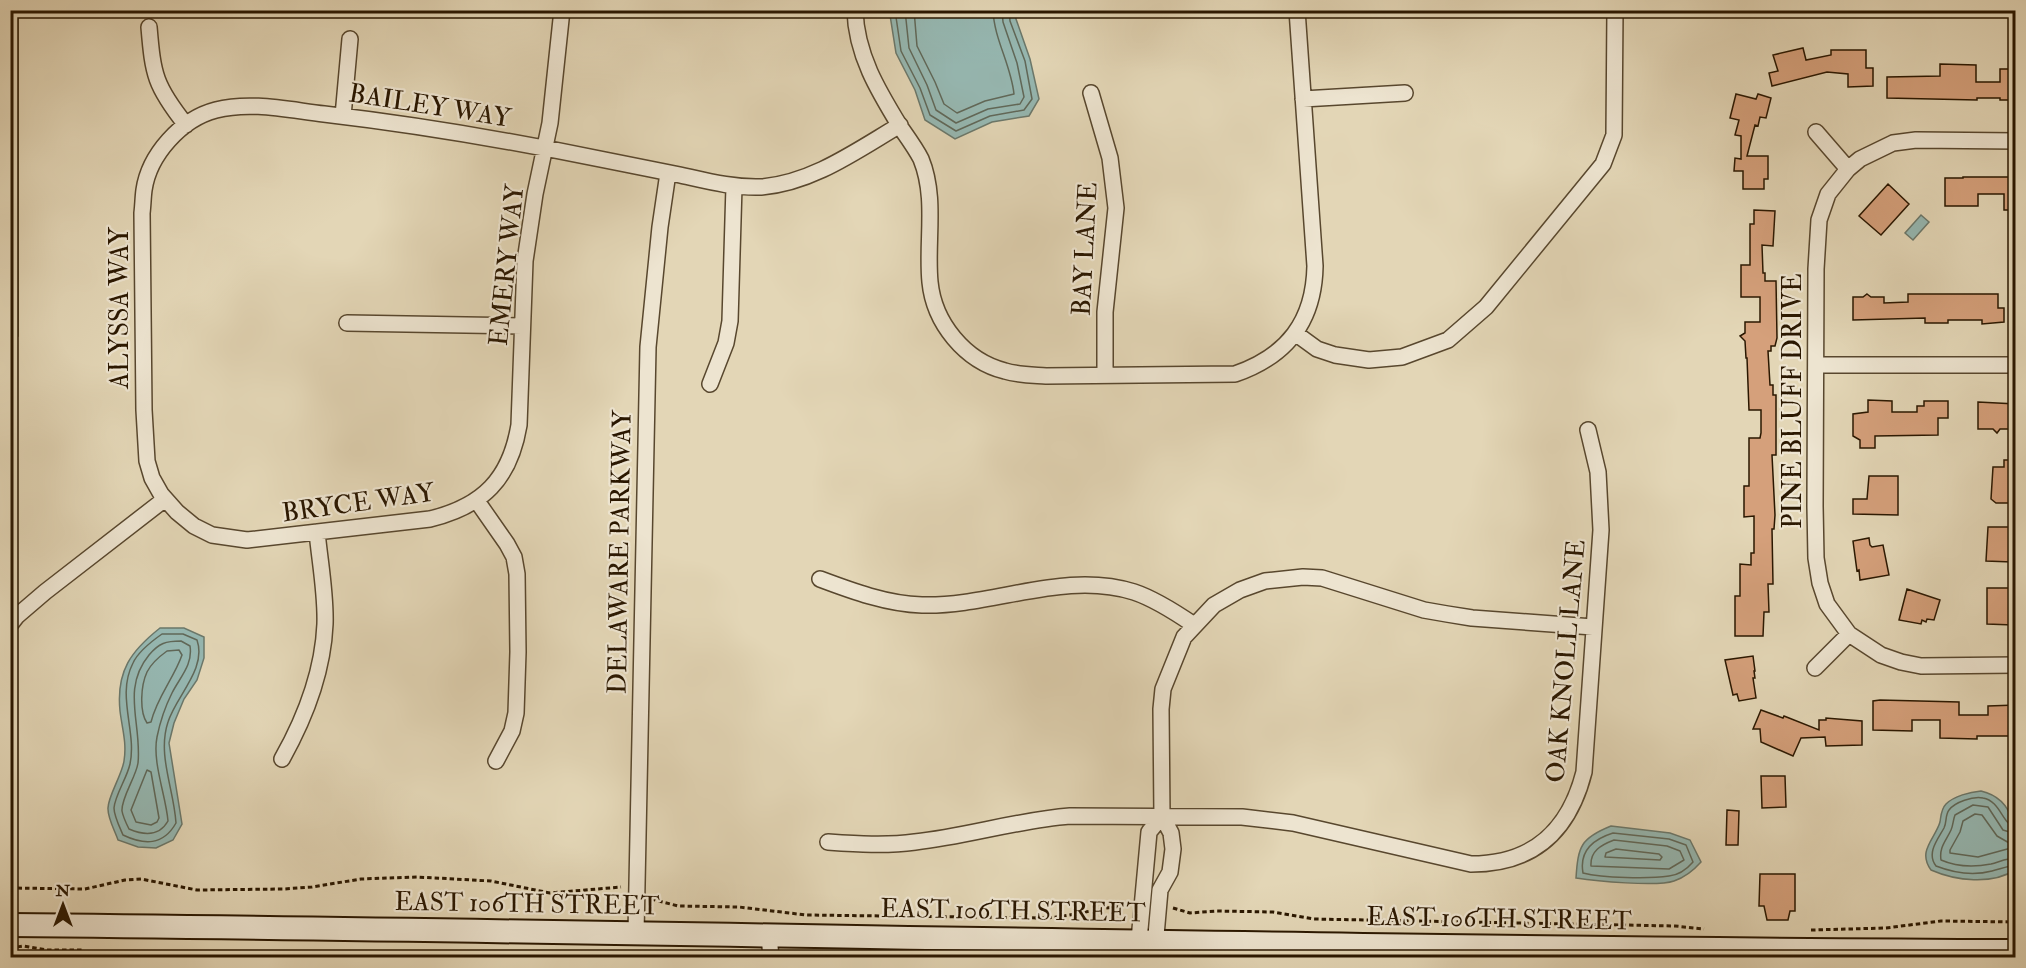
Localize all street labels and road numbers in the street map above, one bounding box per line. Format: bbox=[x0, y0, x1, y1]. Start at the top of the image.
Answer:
street label: BAILEY WAY bbox=[347, 77, 514, 135]
street label: BAY LANE bbox=[1066, 181, 1104, 317]
street label: EMERY WAY bbox=[483, 182, 532, 348]
street label: ALYSSA WAY bbox=[104, 226, 136, 390]
street label: PINE BLUFF DRIVE bbox=[1777, 273, 1809, 529]
street label: DELAWARE PARKWAY bbox=[602, 409, 638, 694]
street label: BRYCE WAY bbox=[280, 476, 438, 530]
street label: OAK KNOLL LANE bbox=[1539, 538, 1593, 784]
street label: EAST 106TH STREET bbox=[394, 886, 660, 922]
street label: EAST 106TH STREET bbox=[880, 893, 1146, 929]
street label: EAST 106TH STREET bbox=[1366, 901, 1632, 937]

